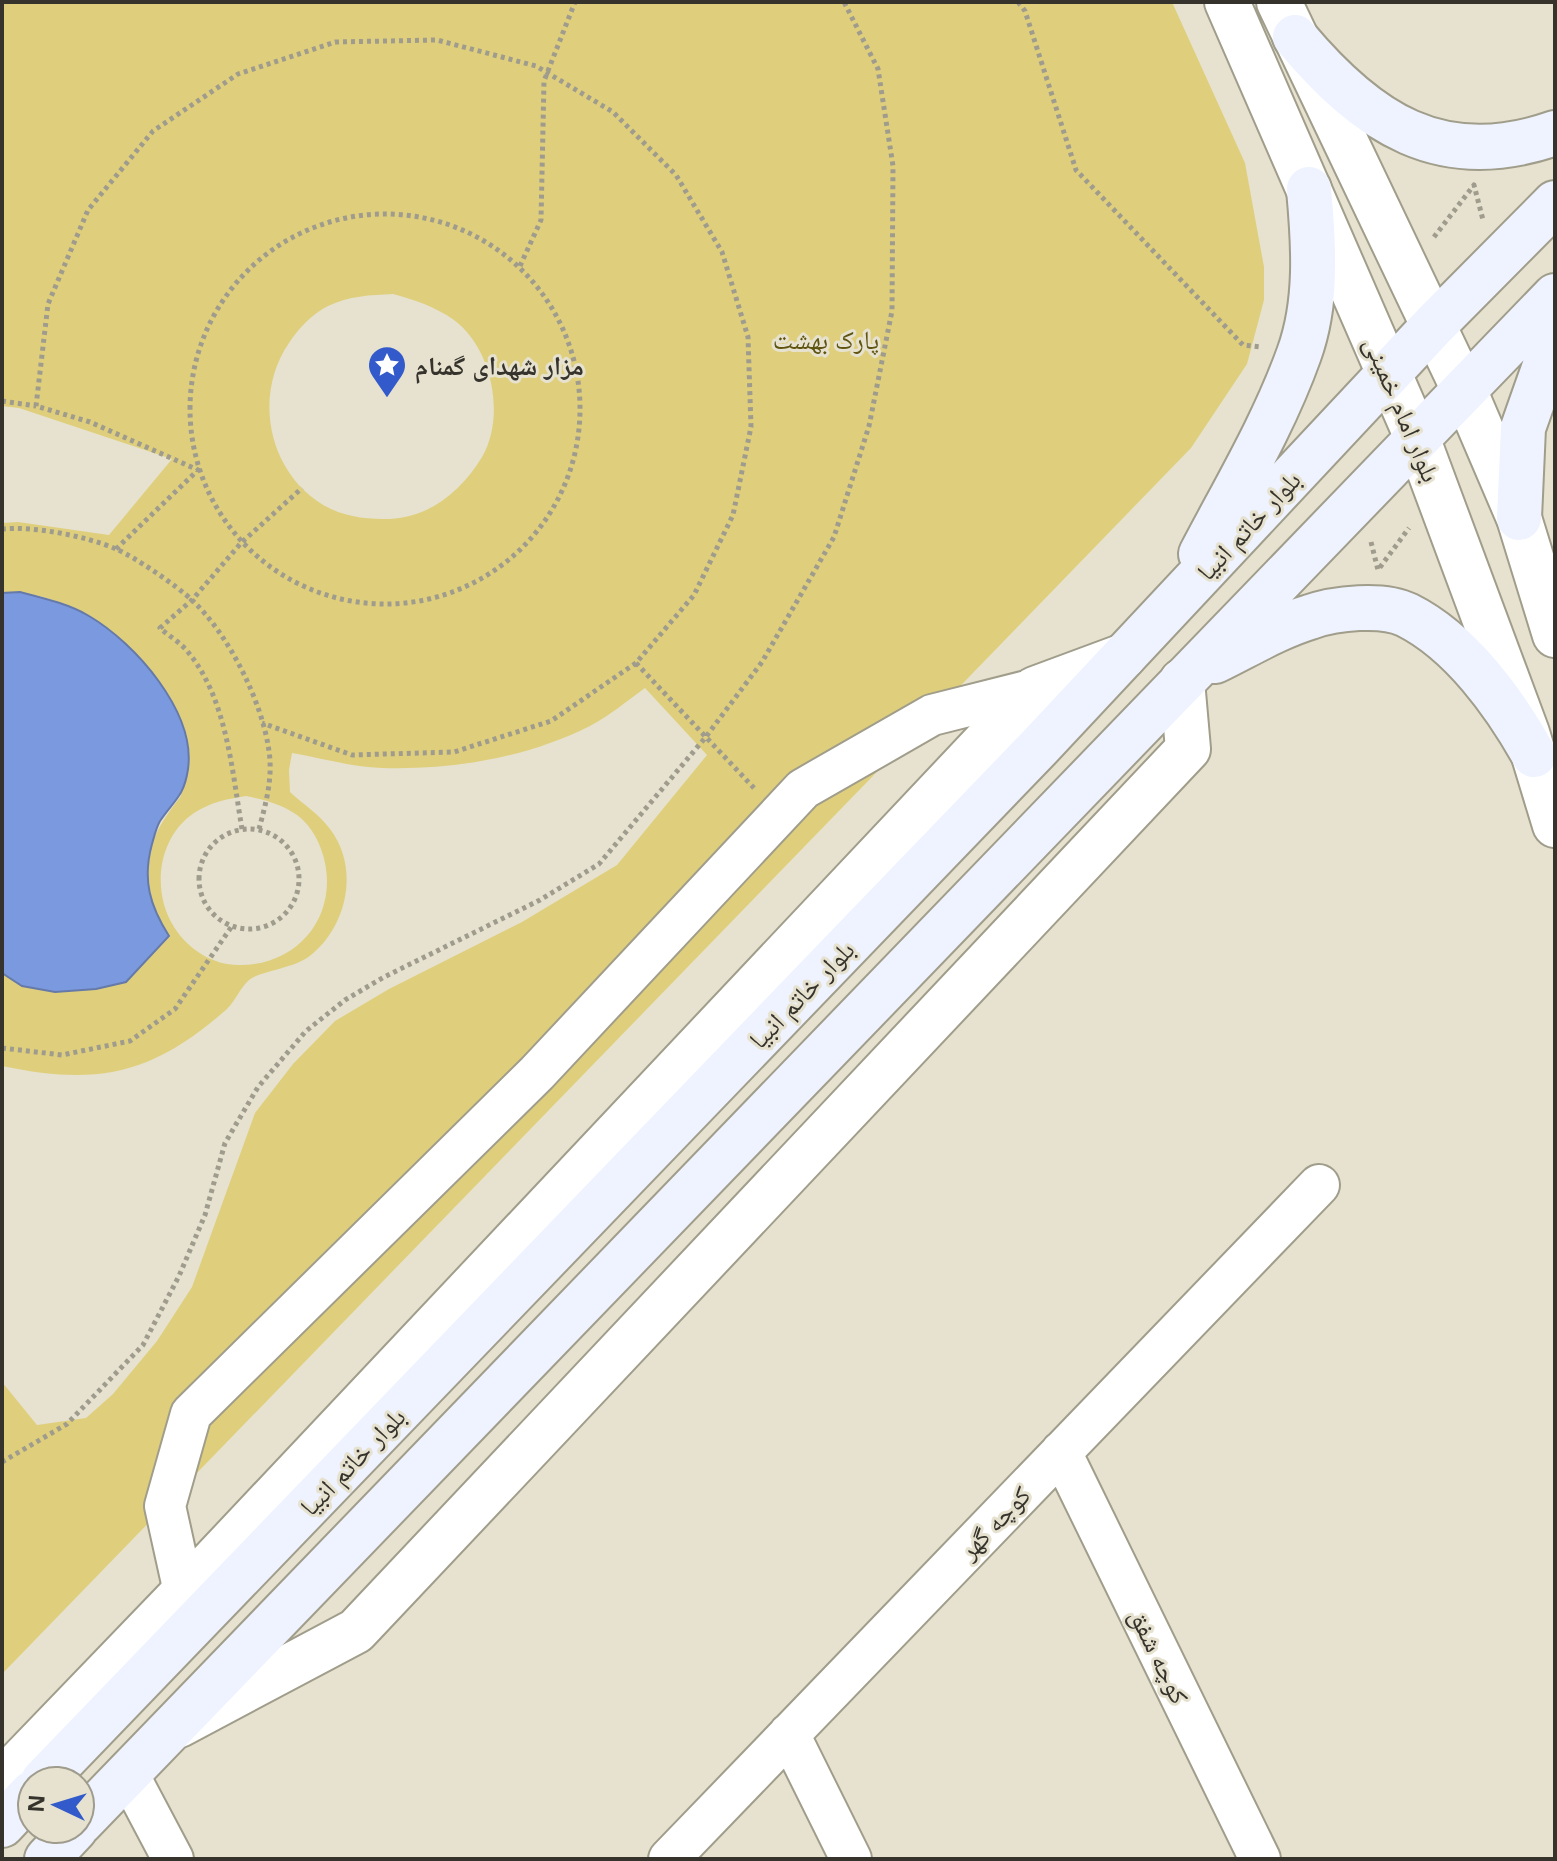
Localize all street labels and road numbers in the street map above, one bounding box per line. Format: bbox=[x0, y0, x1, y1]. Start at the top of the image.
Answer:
street label: بلوار امام خمینی bbox=[1355, 331, 1450, 488]
street label: بلوار خاتم انبیا bbox=[1188, 462, 1308, 588]
street label: بلوار خاتم انبیا bbox=[740, 932, 862, 1056]
street label: بلوار خاتم انبیا bbox=[291, 1399, 413, 1523]
street label: کوچه گهر bbox=[949, 1477, 1038, 1567]
street label: کوچه شفق bbox=[1121, 1602, 1199, 1710]

